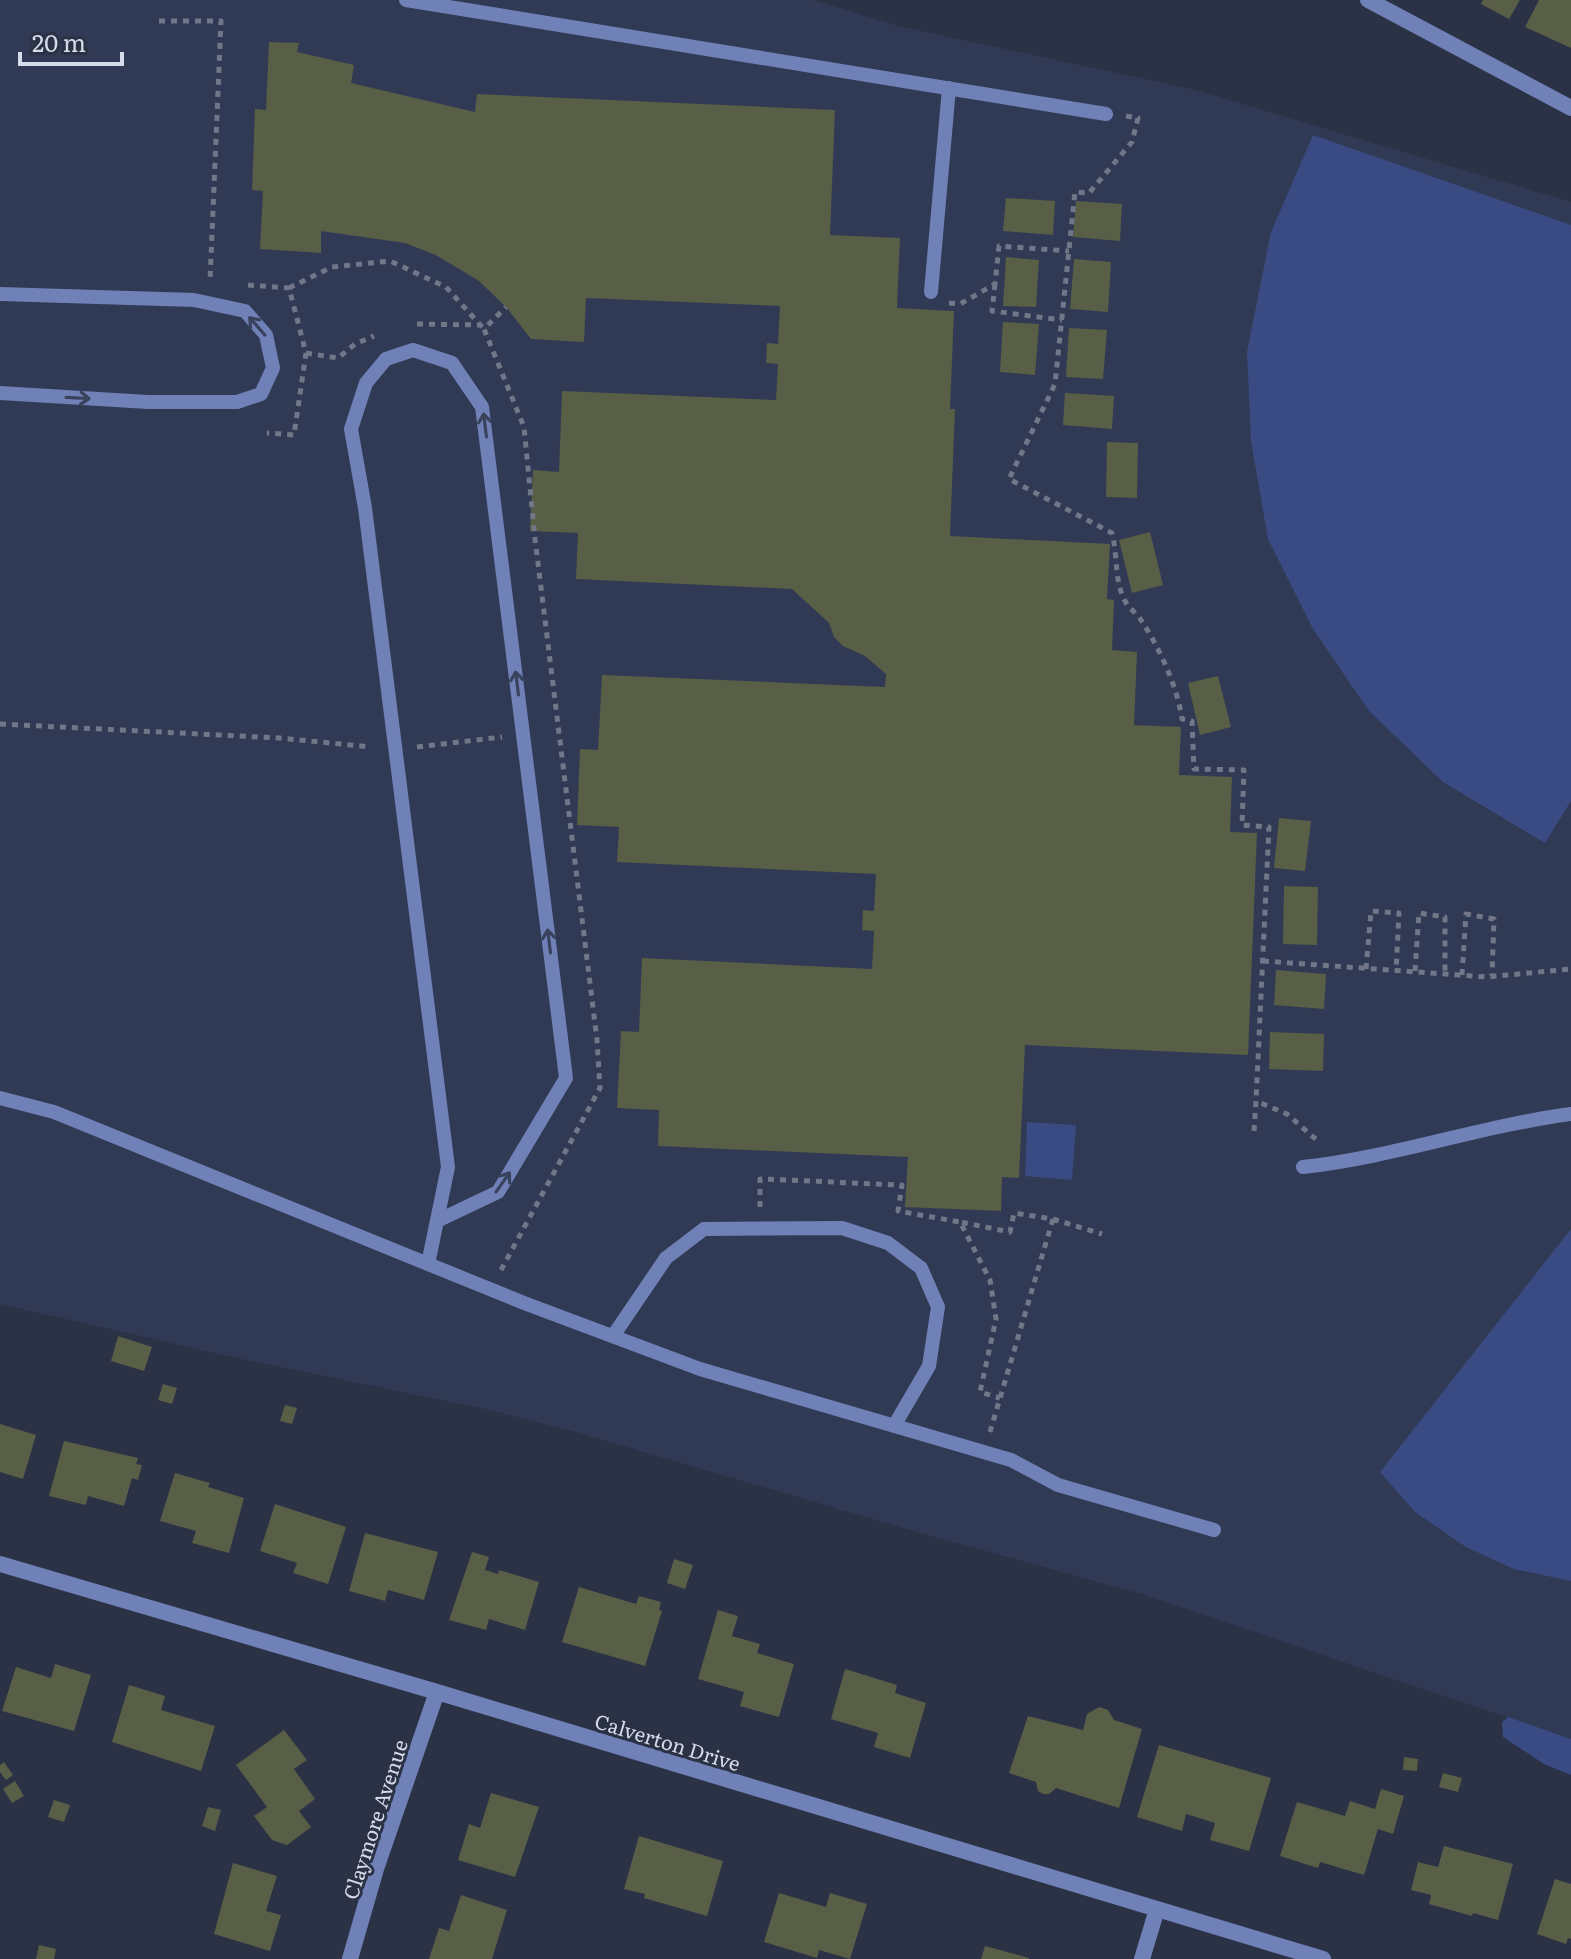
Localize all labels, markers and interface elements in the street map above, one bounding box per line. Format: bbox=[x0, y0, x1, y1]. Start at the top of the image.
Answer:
scale bar bbox=[20, 16, 122, 66]
text: 20 m bbox=[32, 24, 86, 59]
one-way arrow bbox=[248, 316, 266, 336]
one-way arrow bbox=[64, 391, 91, 406]
one-way arrow bbox=[477, 412, 492, 439]
one-way arrow bbox=[509, 670, 524, 697]
one-way arrow bbox=[541, 929, 556, 954]
one-way arrow bbox=[494, 1171, 511, 1194]
street label: Calverton Drive bbox=[591, 1705, 745, 1777]
street label: Claymore Avenue bbox=[334, 1735, 414, 1903]

